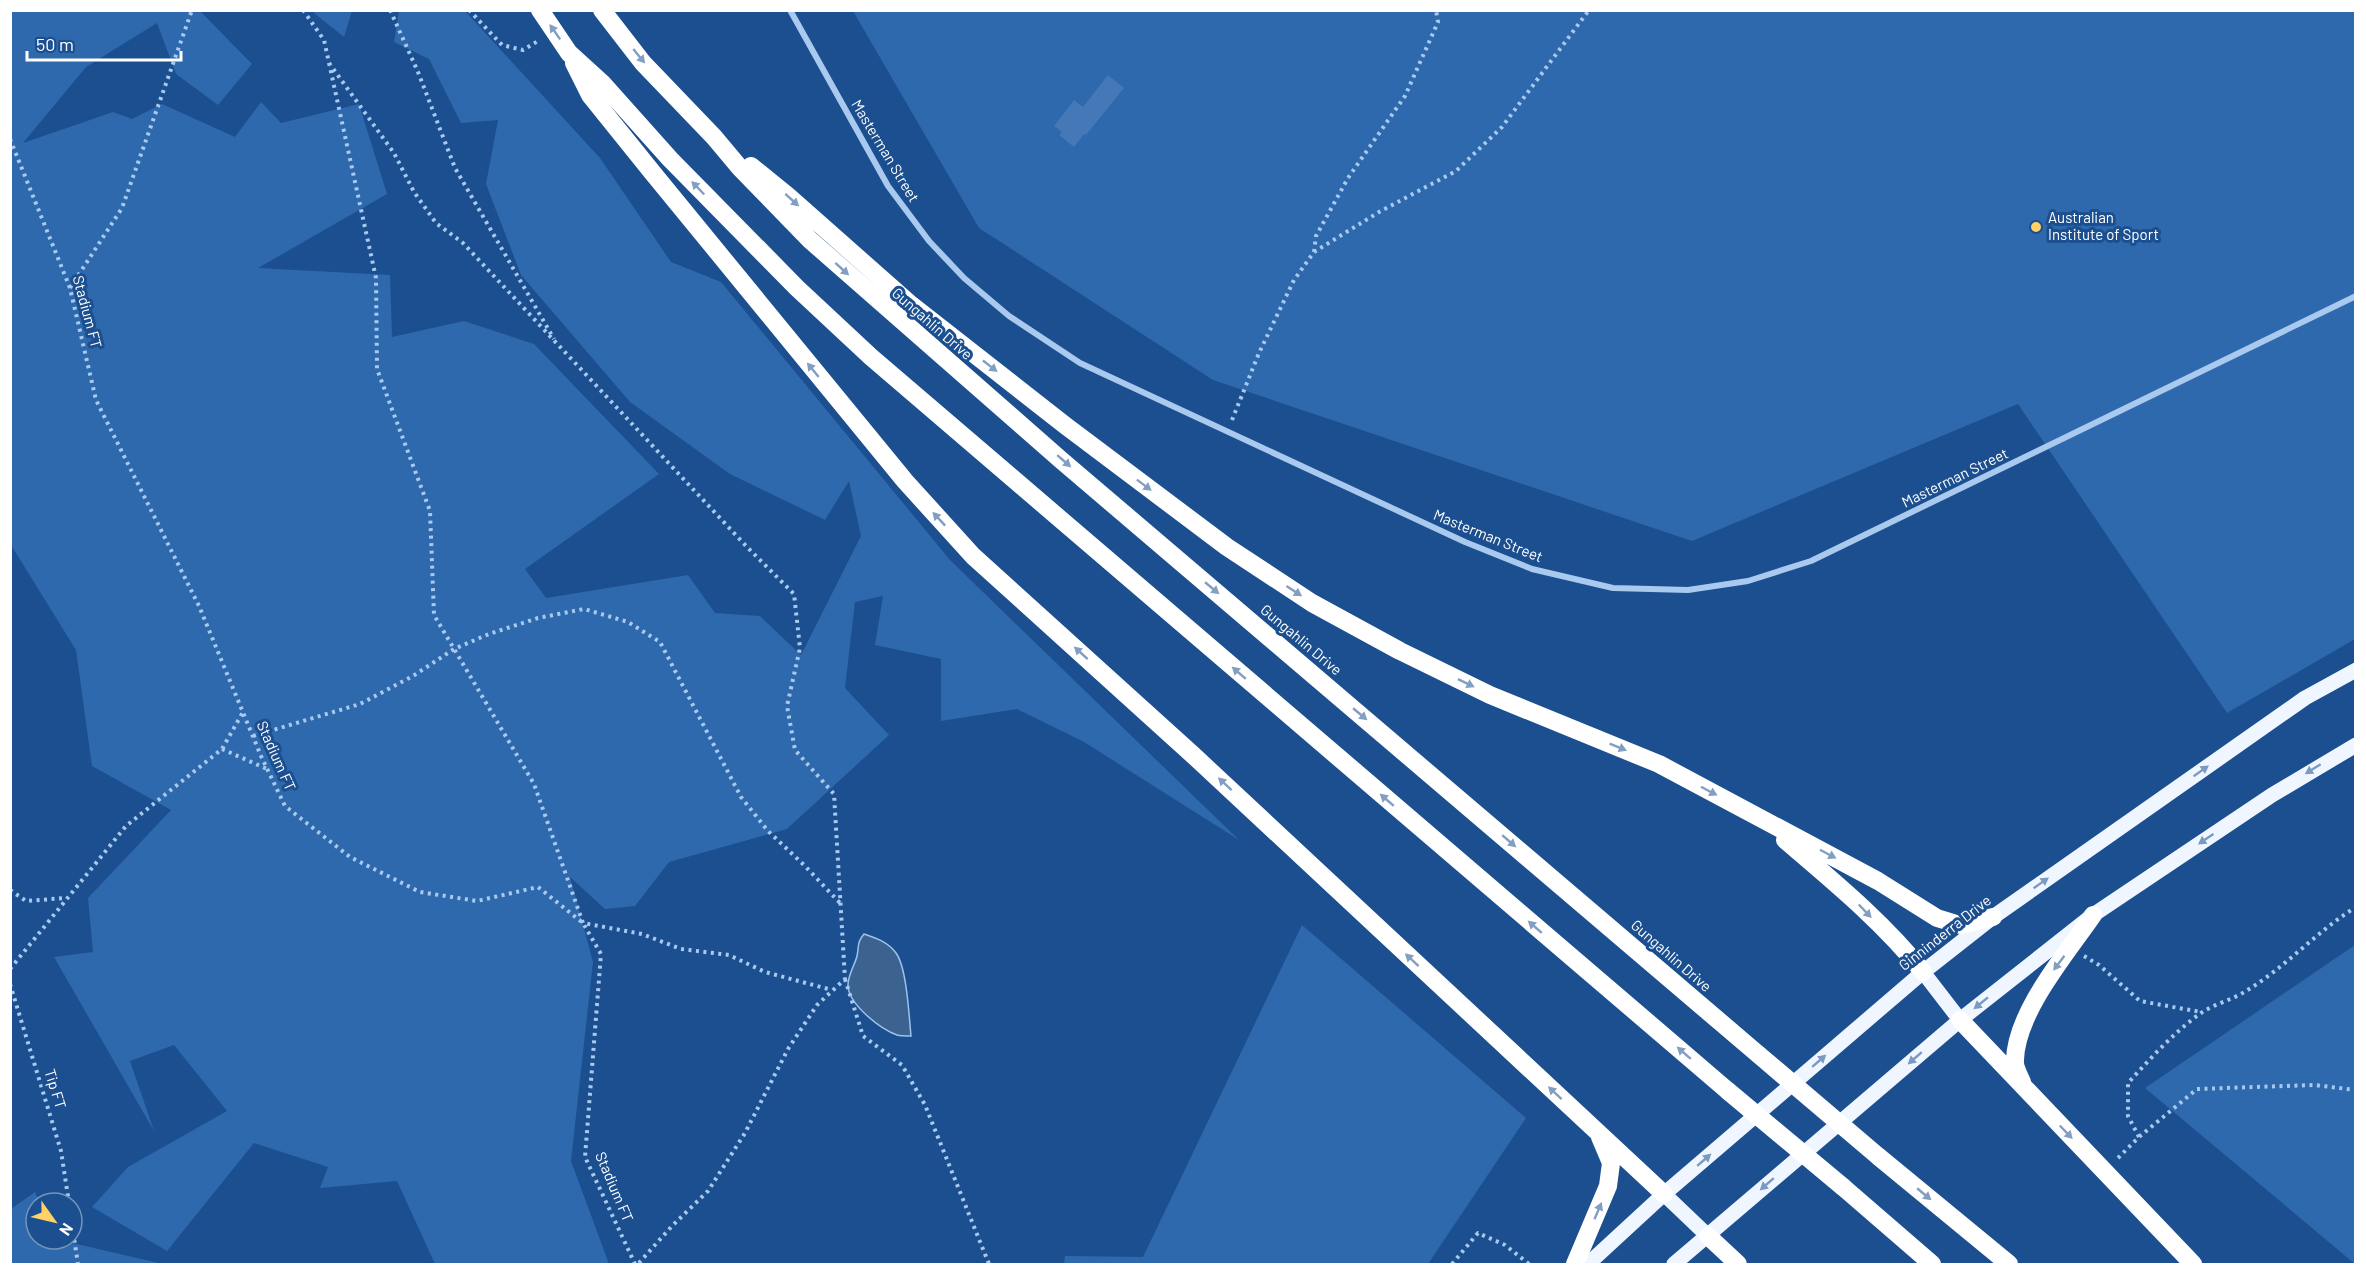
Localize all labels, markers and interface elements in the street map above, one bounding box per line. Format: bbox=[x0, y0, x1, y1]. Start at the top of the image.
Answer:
scale bar bbox=[27, 24, 182, 62]
one-way arrow bbox=[550, 24, 561, 40]
text: 50 m bbox=[36, 33, 74, 55]
one-way arrow bbox=[632, 49, 644, 64]
street label: Masterman Street bbox=[848, 96, 924, 205]
one-way arrow bbox=[692, 181, 706, 195]
one-way arrow bbox=[785, 193, 800, 207]
place label: Australian Institute of Sport bbox=[2048, 208, 2159, 243]
marker: Australian Institute of Sport bbox=[2029, 220, 2043, 234]
one-way arrow bbox=[834, 262, 849, 275]
street label: Stadium FT bbox=[70, 273, 106, 350]
street label: Gungahlin Drive bbox=[889, 283, 977, 363]
one-way arrow bbox=[982, 359, 998, 372]
one-way arrow bbox=[807, 362, 820, 378]
street label: Masterman Street bbox=[1898, 444, 2011, 511]
one-way arrow bbox=[1056, 455, 1072, 468]
one-way arrow bbox=[1136, 479, 1152, 492]
street label: Masterman Street bbox=[1431, 505, 1546, 565]
one-way arrow bbox=[932, 511, 946, 526]
one-way arrow bbox=[1204, 581, 1219, 594]
one-way arrow bbox=[1286, 585, 1302, 596]
street label: Gungahlin Drive bbox=[1257, 600, 1346, 679]
one-way arrow bbox=[1074, 646, 1088, 660]
one-way arrow bbox=[1232, 667, 1247, 680]
one-way arrow bbox=[1457, 678, 1474, 687]
one-way arrow bbox=[1352, 708, 1368, 721]
street label: Stadium FT bbox=[254, 718, 300, 793]
one-way arrow bbox=[1609, 742, 1627, 752]
one-way arrow bbox=[2305, 764, 2322, 775]
one-way arrow bbox=[2192, 765, 2208, 777]
one-way arrow bbox=[1217, 777, 1232, 791]
one-way arrow bbox=[1700, 786, 1717, 796]
one-way arrow bbox=[1380, 794, 1395, 807]
one-way arrow bbox=[2198, 833, 2214, 844]
one-way arrow bbox=[1501, 834, 1516, 847]
one-way arrow bbox=[1820, 849, 1837, 859]
one-way arrow bbox=[2034, 878, 2049, 890]
street label: Ginninderra Drive bbox=[1895, 891, 1994, 974]
one-way arrow bbox=[1858, 904, 1872, 918]
street label: Gungahlin Drive bbox=[1628, 915, 1716, 995]
one-way arrow bbox=[1527, 920, 1543, 933]
one-way arrow bbox=[1405, 953, 1420, 967]
one-way arrow bbox=[2054, 955, 2066, 970]
one-way arrow bbox=[1973, 996, 1988, 1008]
one-way arrow bbox=[1677, 1047, 1692, 1060]
one-way arrow bbox=[1908, 1051, 1923, 1064]
one-way arrow bbox=[1811, 1055, 1826, 1068]
street label: Tip FT bbox=[41, 1067, 70, 1111]
one-way arrow bbox=[1548, 1087, 1563, 1100]
one-way arrow bbox=[2059, 1124, 2073, 1138]
street label: Stadium FT bbox=[592, 1149, 638, 1224]
one-way arrow bbox=[1696, 1154, 1711, 1167]
one-way arrow bbox=[1759, 1178, 1775, 1191]
one-way arrow bbox=[1916, 1188, 1932, 1201]
north arrow bbox=[24, 1191, 84, 1251]
one-way arrow bbox=[1593, 1202, 1602, 1219]
text: N bbox=[56, 1220, 78, 1239]

